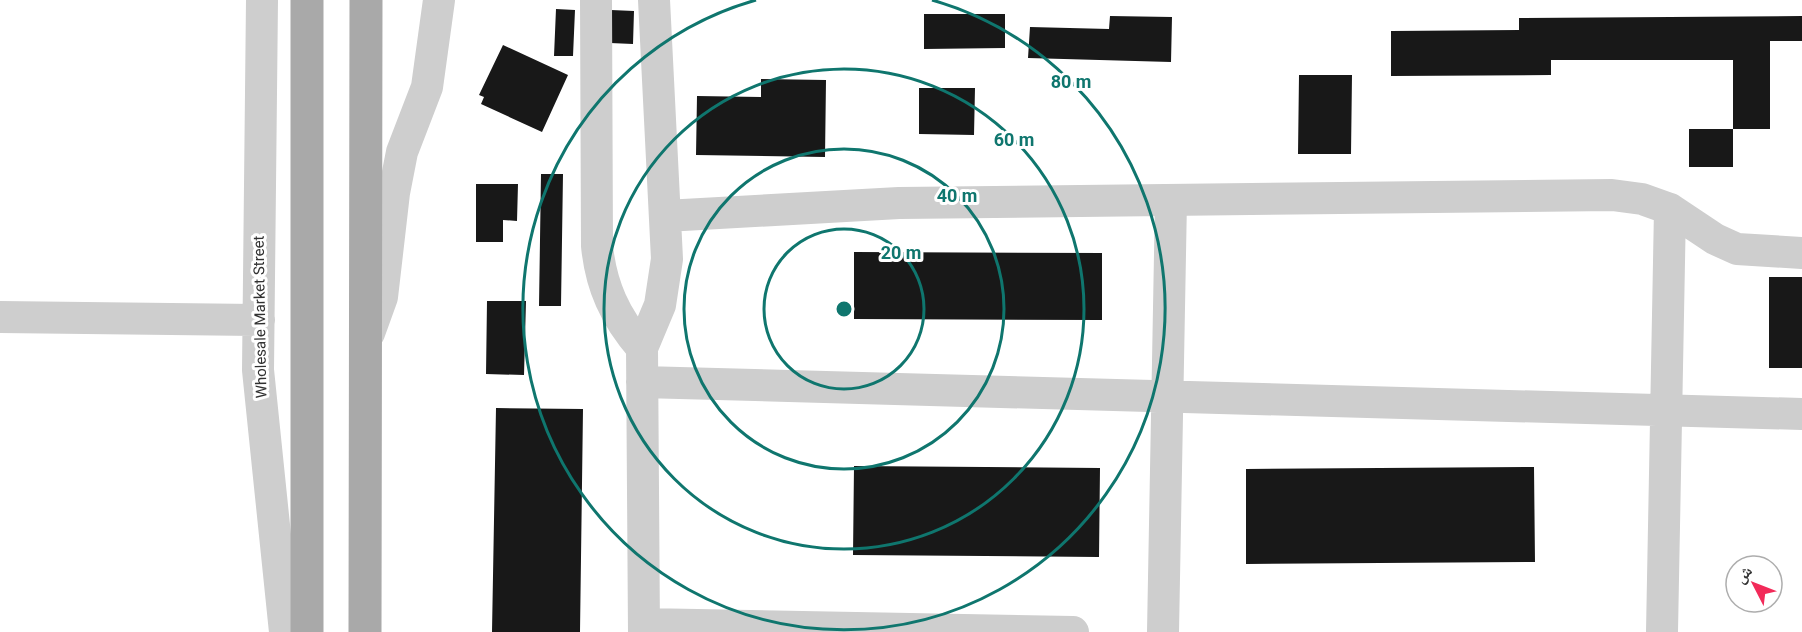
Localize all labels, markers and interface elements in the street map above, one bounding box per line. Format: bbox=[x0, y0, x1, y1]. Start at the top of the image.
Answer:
text: 80 m bbox=[1051, 71, 1091, 92]
text: 60 m bbox=[994, 129, 1034, 150]
text: 40 m bbox=[937, 185, 977, 206]
street label: Wholesale Market Street bbox=[250, 235, 270, 399]
text: 20 m bbox=[881, 242, 921, 263]
centre of rings bbox=[834, 299, 854, 319]
north arrow bbox=[1724, 554, 1784, 614]
text: ش bbox=[1730, 562, 1756, 587]

